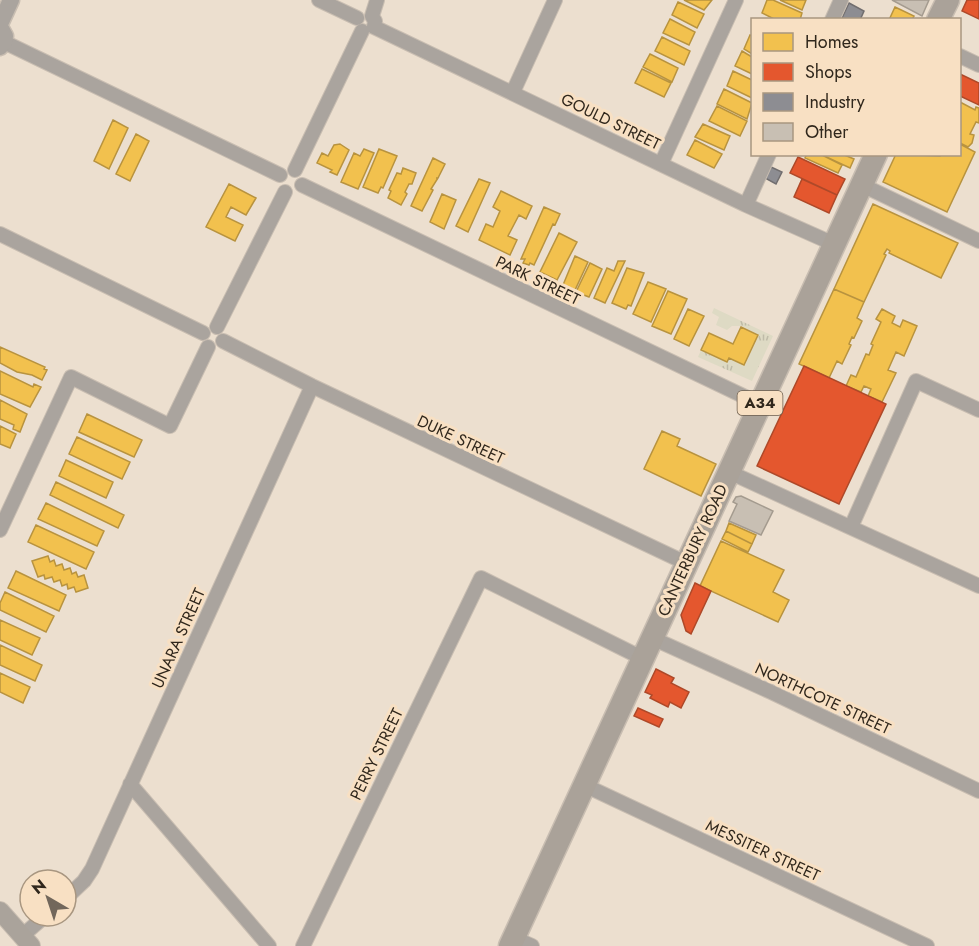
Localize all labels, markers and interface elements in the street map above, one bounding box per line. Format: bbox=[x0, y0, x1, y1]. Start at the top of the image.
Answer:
legend bbox=[751, 18, 961, 156]
text: Homes bbox=[805, 29, 858, 55]
text: Shops bbox=[805, 59, 852, 85]
street label: GOULD STREET bbox=[557, 87, 665, 156]
text: Industry bbox=[805, 89, 865, 115]
text: Other bbox=[805, 119, 849, 145]
street label: PARK STREET bbox=[492, 250, 584, 311]
road number: A34 bbox=[738, 391, 783, 415]
street label: DUKE STREET bbox=[413, 409, 509, 470]
street label: CANTERBURY ROAD bbox=[652, 480, 733, 620]
street label: UNARA STREET bbox=[146, 584, 211, 692]
street label: NORTHCOTE STREET bbox=[751, 657, 895, 740]
street label: PERRY STREET bbox=[344, 704, 409, 804]
street label: MESSITER STREET bbox=[702, 814, 824, 887]
north arrow bbox=[18, 868, 78, 928]
text: N bbox=[27, 874, 51, 900]

